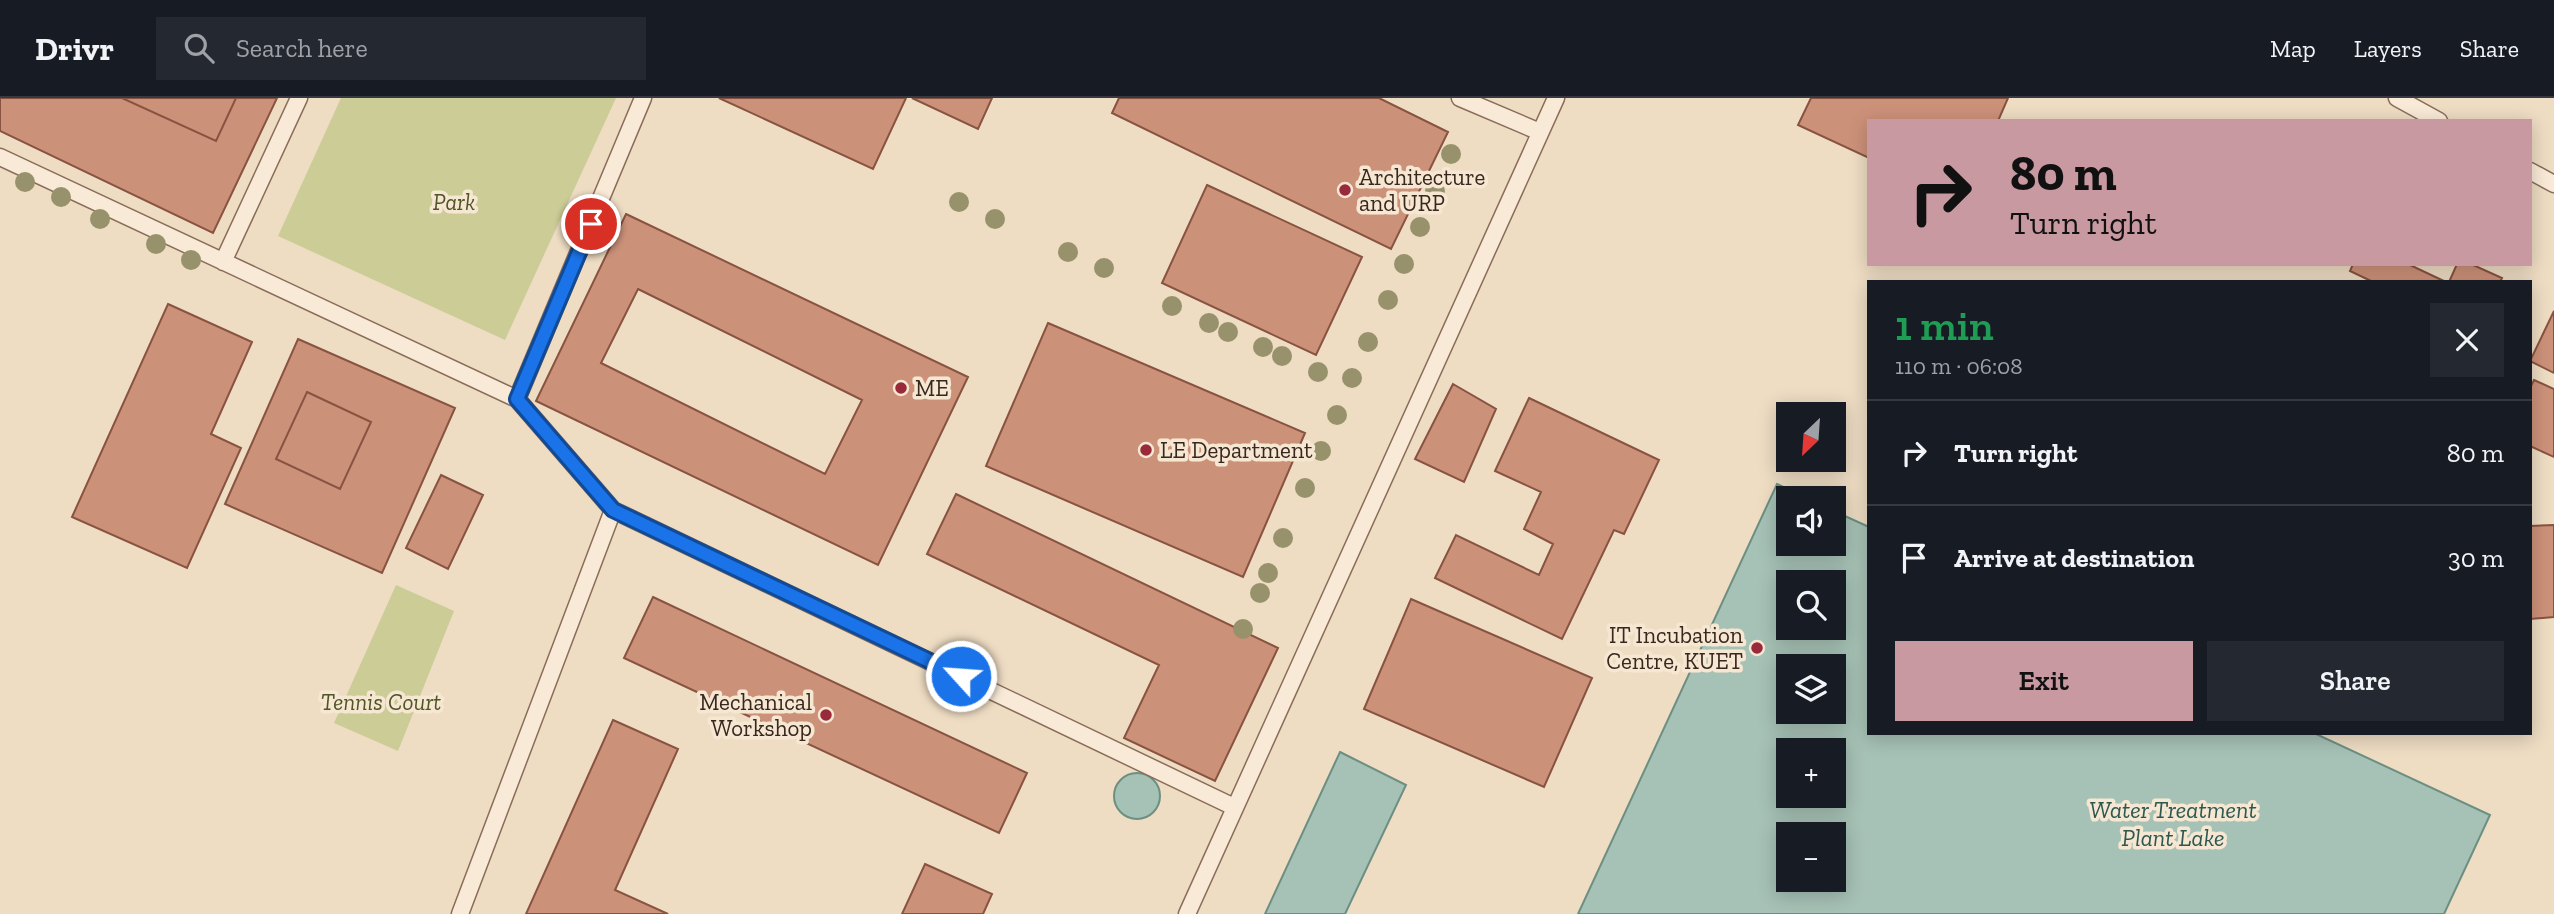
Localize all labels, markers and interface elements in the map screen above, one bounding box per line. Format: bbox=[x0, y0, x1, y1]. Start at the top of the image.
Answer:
search box bbox=[156, 17, 646, 80]
text: Drivr bbox=[35, 29, 114, 68]
icon: search bbox=[180, 29, 218, 67]
text: Search here bbox=[236, 32, 368, 64]
text: Map bbox=[2270, 34, 2316, 63]
text: Layers bbox=[2354, 34, 2422, 63]
text: Share bbox=[2460, 34, 2519, 63]
text: 80 m bbox=[2010, 144, 2117, 203]
icon: right bbox=[1895, 147, 1986, 238]
place label: Architecture and URP bbox=[1359, 163, 1485, 217]
marker: Architecture and URP bbox=[1337, 182, 1353, 198]
park label: Park bbox=[433, 188, 475, 216]
pin bbox=[561, 194, 621, 254]
text: Turn right bbox=[2010, 204, 2157, 242]
icon: arrive bbox=[572, 205, 610, 243]
text: 1 min bbox=[1895, 300, 1994, 351]
button: close bbox=[2430, 303, 2504, 377]
text: 110 m · 06:08 bbox=[1895, 352, 2023, 380]
place label: ME bbox=[915, 374, 949, 402]
marker: ME bbox=[893, 380, 909, 396]
north arrow bbox=[1776, 402, 1846, 472]
map controls bbox=[1776, 402, 1846, 892]
icon: right bbox=[1895, 434, 1933, 472]
place label: LE Department bbox=[1160, 436, 1313, 464]
text: Turn right bbox=[1954, 437, 2077, 469]
text: 80 m bbox=[2447, 437, 2504, 469]
marker: LE Department bbox=[1138, 442, 1154, 458]
button: sound bbox=[1776, 486, 1846, 556]
icon: arrive bbox=[1895, 539, 1933, 577]
text: Arrive at destination bbox=[1954, 542, 2194, 574]
text: 30 m bbox=[2448, 542, 2504, 574]
button: search bbox=[1776, 570, 1846, 640]
place label: IT Incubation Centre, KUET bbox=[1606, 621, 1743, 675]
position arrow bbox=[924, 639, 998, 713]
marker: IT Incubation Centre, KUET bbox=[1749, 640, 1765, 656]
button: Exit bbox=[1895, 641, 2193, 721]
button: Share bbox=[2207, 641, 2504, 721]
button: layers bbox=[1776, 654, 1846, 724]
park label: Tennis Court bbox=[321, 688, 441, 716]
place label: Mechanical Workshop bbox=[699, 688, 812, 742]
marker: Mechanical Workshop bbox=[818, 707, 834, 723]
button: + bbox=[1776, 738, 1846, 808]
water label: Water Treatment Plant Lake bbox=[2089, 795, 2257, 852]
button: − bbox=[1776, 822, 1846, 892]

